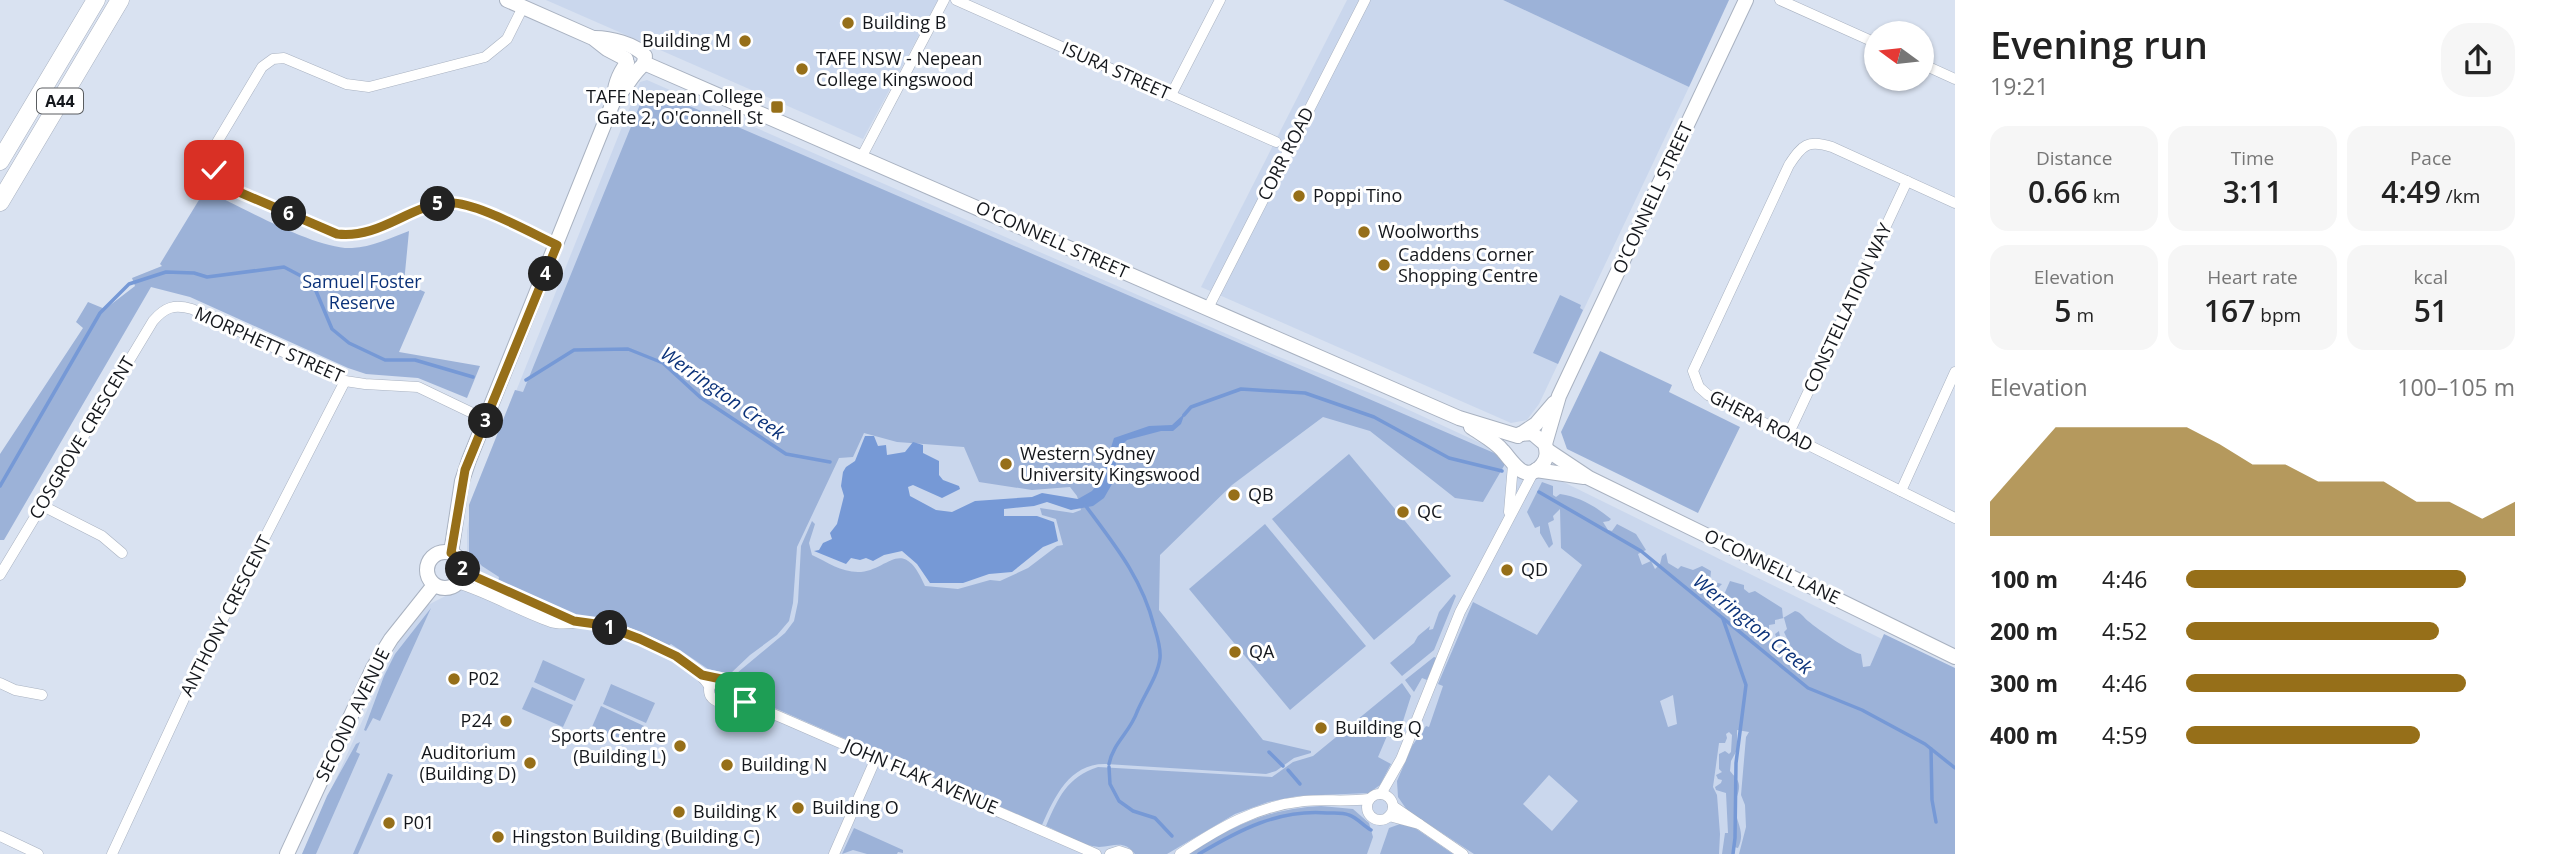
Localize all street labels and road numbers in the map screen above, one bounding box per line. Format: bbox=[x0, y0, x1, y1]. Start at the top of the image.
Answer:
street label: ISURA STREET bbox=[1059, 36, 1174, 105]
road number: A44 bbox=[37, 88, 83, 114]
street label: CORR ROAD bbox=[1251, 103, 1319, 204]
street label: O'CONNELL STREET bbox=[1606, 118, 1698, 277]
street label: O'CONNELL STREET bbox=[972, 195, 1133, 284]
street label: CONSTELLATION WAY bbox=[1797, 218, 1897, 396]
street label: MORPHETT STREET bbox=[191, 300, 348, 388]
street label: COSGROVE CRESCENT bbox=[23, 352, 139, 523]
street label: GHERA ROAD bbox=[1706, 384, 1817, 456]
street label: O'CONNELL LANE bbox=[1701, 523, 1844, 609]
street label: ANTHONY CRESCENT bbox=[174, 531, 276, 700]
street label: SECOND AVENUE bbox=[309, 644, 395, 785]
street label: JOHN FLAK AVENUE bbox=[839, 732, 1002, 819]

